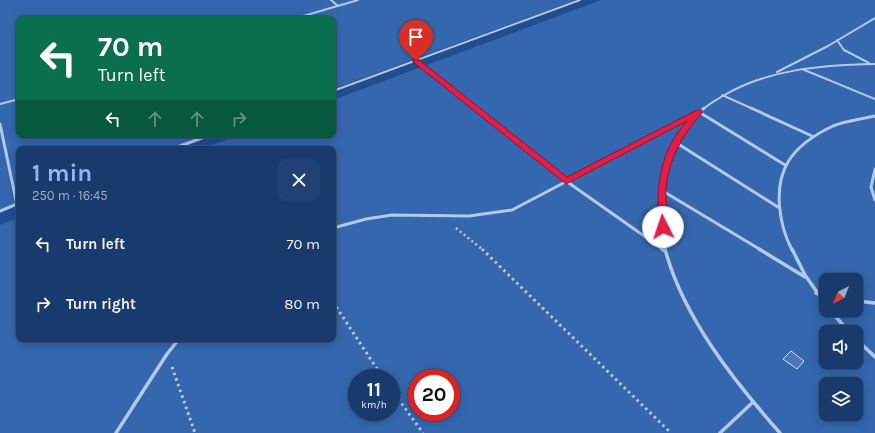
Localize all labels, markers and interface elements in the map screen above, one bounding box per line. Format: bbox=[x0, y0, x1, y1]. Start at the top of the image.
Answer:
pin bbox=[399, 20, 433, 61]
icon: arrive bbox=[405, 26, 427, 48]
text: 70 m bbox=[98, 30, 163, 63]
icon: left bbox=[32, 32, 84, 84]
text: Turn left bbox=[98, 64, 166, 86]
icon: left bbox=[102, 108, 124, 130]
icon: ahead bbox=[144, 108, 166, 130]
icon: ahead bbox=[186, 108, 208, 130]
icon: right bbox=[228, 108, 250, 130]
text: 1 min bbox=[32, 159, 92, 187]
button: close bbox=[278, 159, 320, 201]
text: 250 m · 16:45 bbox=[32, 188, 108, 203]
position arrow bbox=[642, 206, 684, 248]
icon: left bbox=[32, 233, 54, 255]
text: Turn left bbox=[66, 235, 125, 253]
text: 70 m bbox=[286, 235, 320, 253]
north arrow bbox=[819, 273, 863, 317]
map controls bbox=[819, 273, 863, 421]
icon: right bbox=[32, 293, 54, 315]
text: Turn right bbox=[66, 295, 136, 313]
text: 80 m bbox=[284, 295, 320, 313]
button: sound bbox=[819, 325, 863, 369]
speed limit sign: 20 bbox=[408, 369, 460, 421]
button: layers bbox=[819, 377, 863, 421]
text: 11 bbox=[367, 378, 381, 401]
text: km/h bbox=[361, 399, 387, 411]

